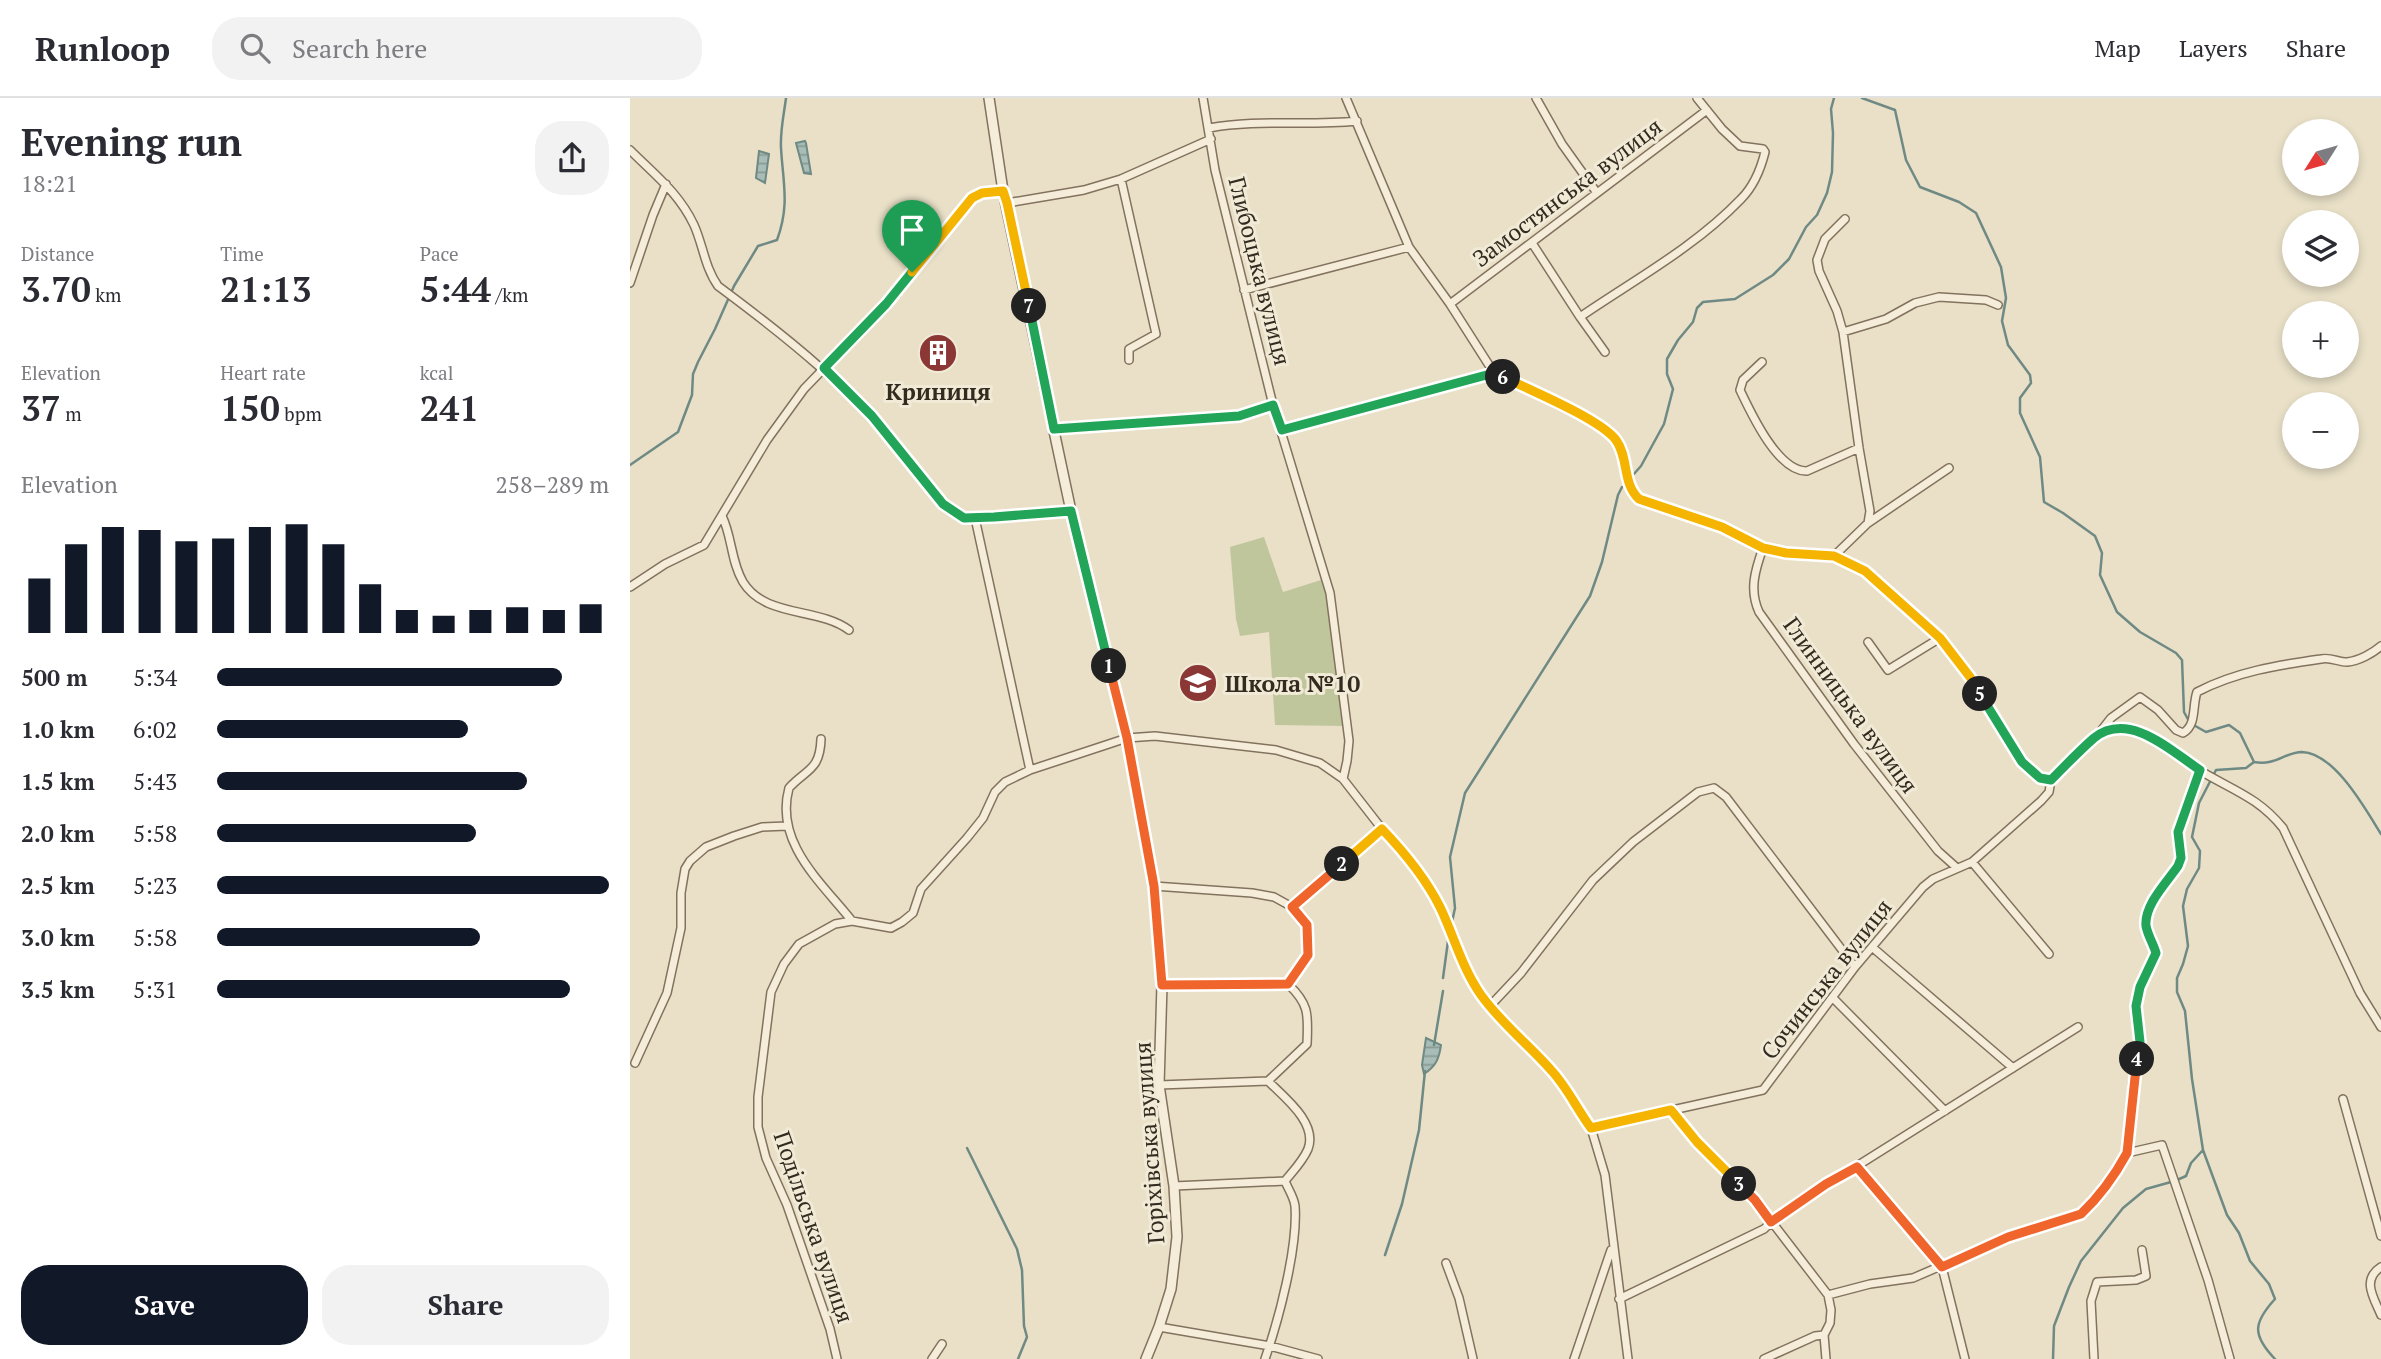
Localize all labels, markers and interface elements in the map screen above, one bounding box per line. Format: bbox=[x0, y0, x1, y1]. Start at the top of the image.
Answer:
search box bbox=[212, 17, 702, 80]
text: Runloop bbox=[35, 27, 170, 70]
icon: search bbox=[236, 29, 274, 67]
text: Search here bbox=[292, 31, 427, 65]
text: Map bbox=[2094, 32, 2141, 64]
text: Layers bbox=[2179, 32, 2248, 64]
text: Share bbox=[2286, 32, 2346, 64]
street label: Замостянська вулиця bbox=[1466, 110, 1668, 274]
text: Evening run bbox=[21, 117, 242, 167]
north arrow bbox=[2282, 119, 2359, 196]
map controls bbox=[2282, 119, 2359, 469]
button: share bbox=[535, 121, 609, 195]
text: 18:21 bbox=[21, 168, 78, 199]
street label: Глибоцька вулиця bbox=[1222, 173, 1298, 369]
pin bbox=[882, 200, 942, 272]
button: layers bbox=[2282, 210, 2359, 287]
icon: arrive bbox=[893, 211, 931, 249]
text: Distance bbox=[21, 241, 94, 266]
text: Time bbox=[220, 241, 264, 266]
text: Pace bbox=[420, 241, 459, 266]
text: 3.70 bbox=[21, 266, 91, 312]
text: 21:13 bbox=[220, 266, 311, 312]
text: 5:44 bbox=[420, 266, 491, 312]
text: km bbox=[91, 282, 122, 307]
text: /km bbox=[491, 282, 528, 307]
pin: 7 bbox=[1012, 288, 1046, 324]
text: 7 bbox=[1023, 293, 1034, 318]
button: + bbox=[2282, 301, 2359, 378]
building icon: Криниця bbox=[917, 332, 959, 374]
text: Elevation bbox=[21, 360, 101, 385]
text: Heart rate bbox=[220, 360, 306, 385]
text: kcal bbox=[420, 360, 453, 385]
pin: 6 bbox=[1486, 360, 1520, 394]
text: 6 bbox=[1497, 364, 1508, 389]
place label: Криниця bbox=[885, 376, 991, 407]
text: 37 bbox=[21, 385, 61, 431]
text: 150 bbox=[220, 385, 280, 431]
text: 241 bbox=[420, 385, 479, 431]
button: − bbox=[2282, 392, 2359, 469]
text: m bbox=[61, 401, 82, 426]
text: bpm bbox=[280, 401, 322, 426]
text: Elevation bbox=[21, 469, 118, 500]
text: 258–289 m bbox=[496, 469, 609, 500]
street label: Глинницька вулиця bbox=[1777, 611, 1925, 799]
pin: 1 bbox=[1092, 648, 1126, 684]
text: 1 bbox=[1103, 653, 1114, 678]
text: 500 m bbox=[21, 662, 87, 693]
text: 5:34 bbox=[133, 662, 177, 693]
school or university icon: Школа №10 bbox=[1177, 662, 1219, 704]
place label: Школа №10 bbox=[1225, 668, 1360, 699]
pin: 5 bbox=[1962, 676, 1998, 712]
text: 5 bbox=[1974, 681, 1985, 706]
text: 1.0 km bbox=[21, 714, 95, 745]
text: 6:02 bbox=[133, 714, 177, 745]
text: 1.5 km bbox=[21, 766, 95, 797]
text: 5:43 bbox=[133, 766, 177, 797]
text: 2.0 km bbox=[21, 818, 95, 849]
text: 5:58 bbox=[133, 818, 177, 849]
pin: 2 bbox=[1324, 846, 1360, 882]
text: 2 bbox=[1336, 851, 1347, 876]
text: 2.5 km bbox=[21, 870, 95, 901]
text: 5:23 bbox=[133, 870, 177, 901]
street label: Сочинська вулиця bbox=[1754, 892, 1898, 1066]
text: 3.0 km bbox=[21, 922, 95, 953]
text: 5:58 bbox=[133, 922, 177, 953]
text: 3.5 km bbox=[21, 974, 95, 1005]
text: 5:31 bbox=[133, 974, 177, 1005]
street label: Горіхівська вулиця bbox=[1126, 1041, 1172, 1245]
pin: 4 bbox=[2120, 1042, 2154, 1076]
text: 4 bbox=[2131, 1046, 2142, 1071]
street label: Подільська вулиця bbox=[767, 1127, 861, 1327]
pin: 3 bbox=[1722, 1166, 1756, 1202]
text: 3 bbox=[1733, 1171, 1744, 1196]
button: Save bbox=[21, 1265, 308, 1345]
button: Share bbox=[322, 1265, 609, 1345]

